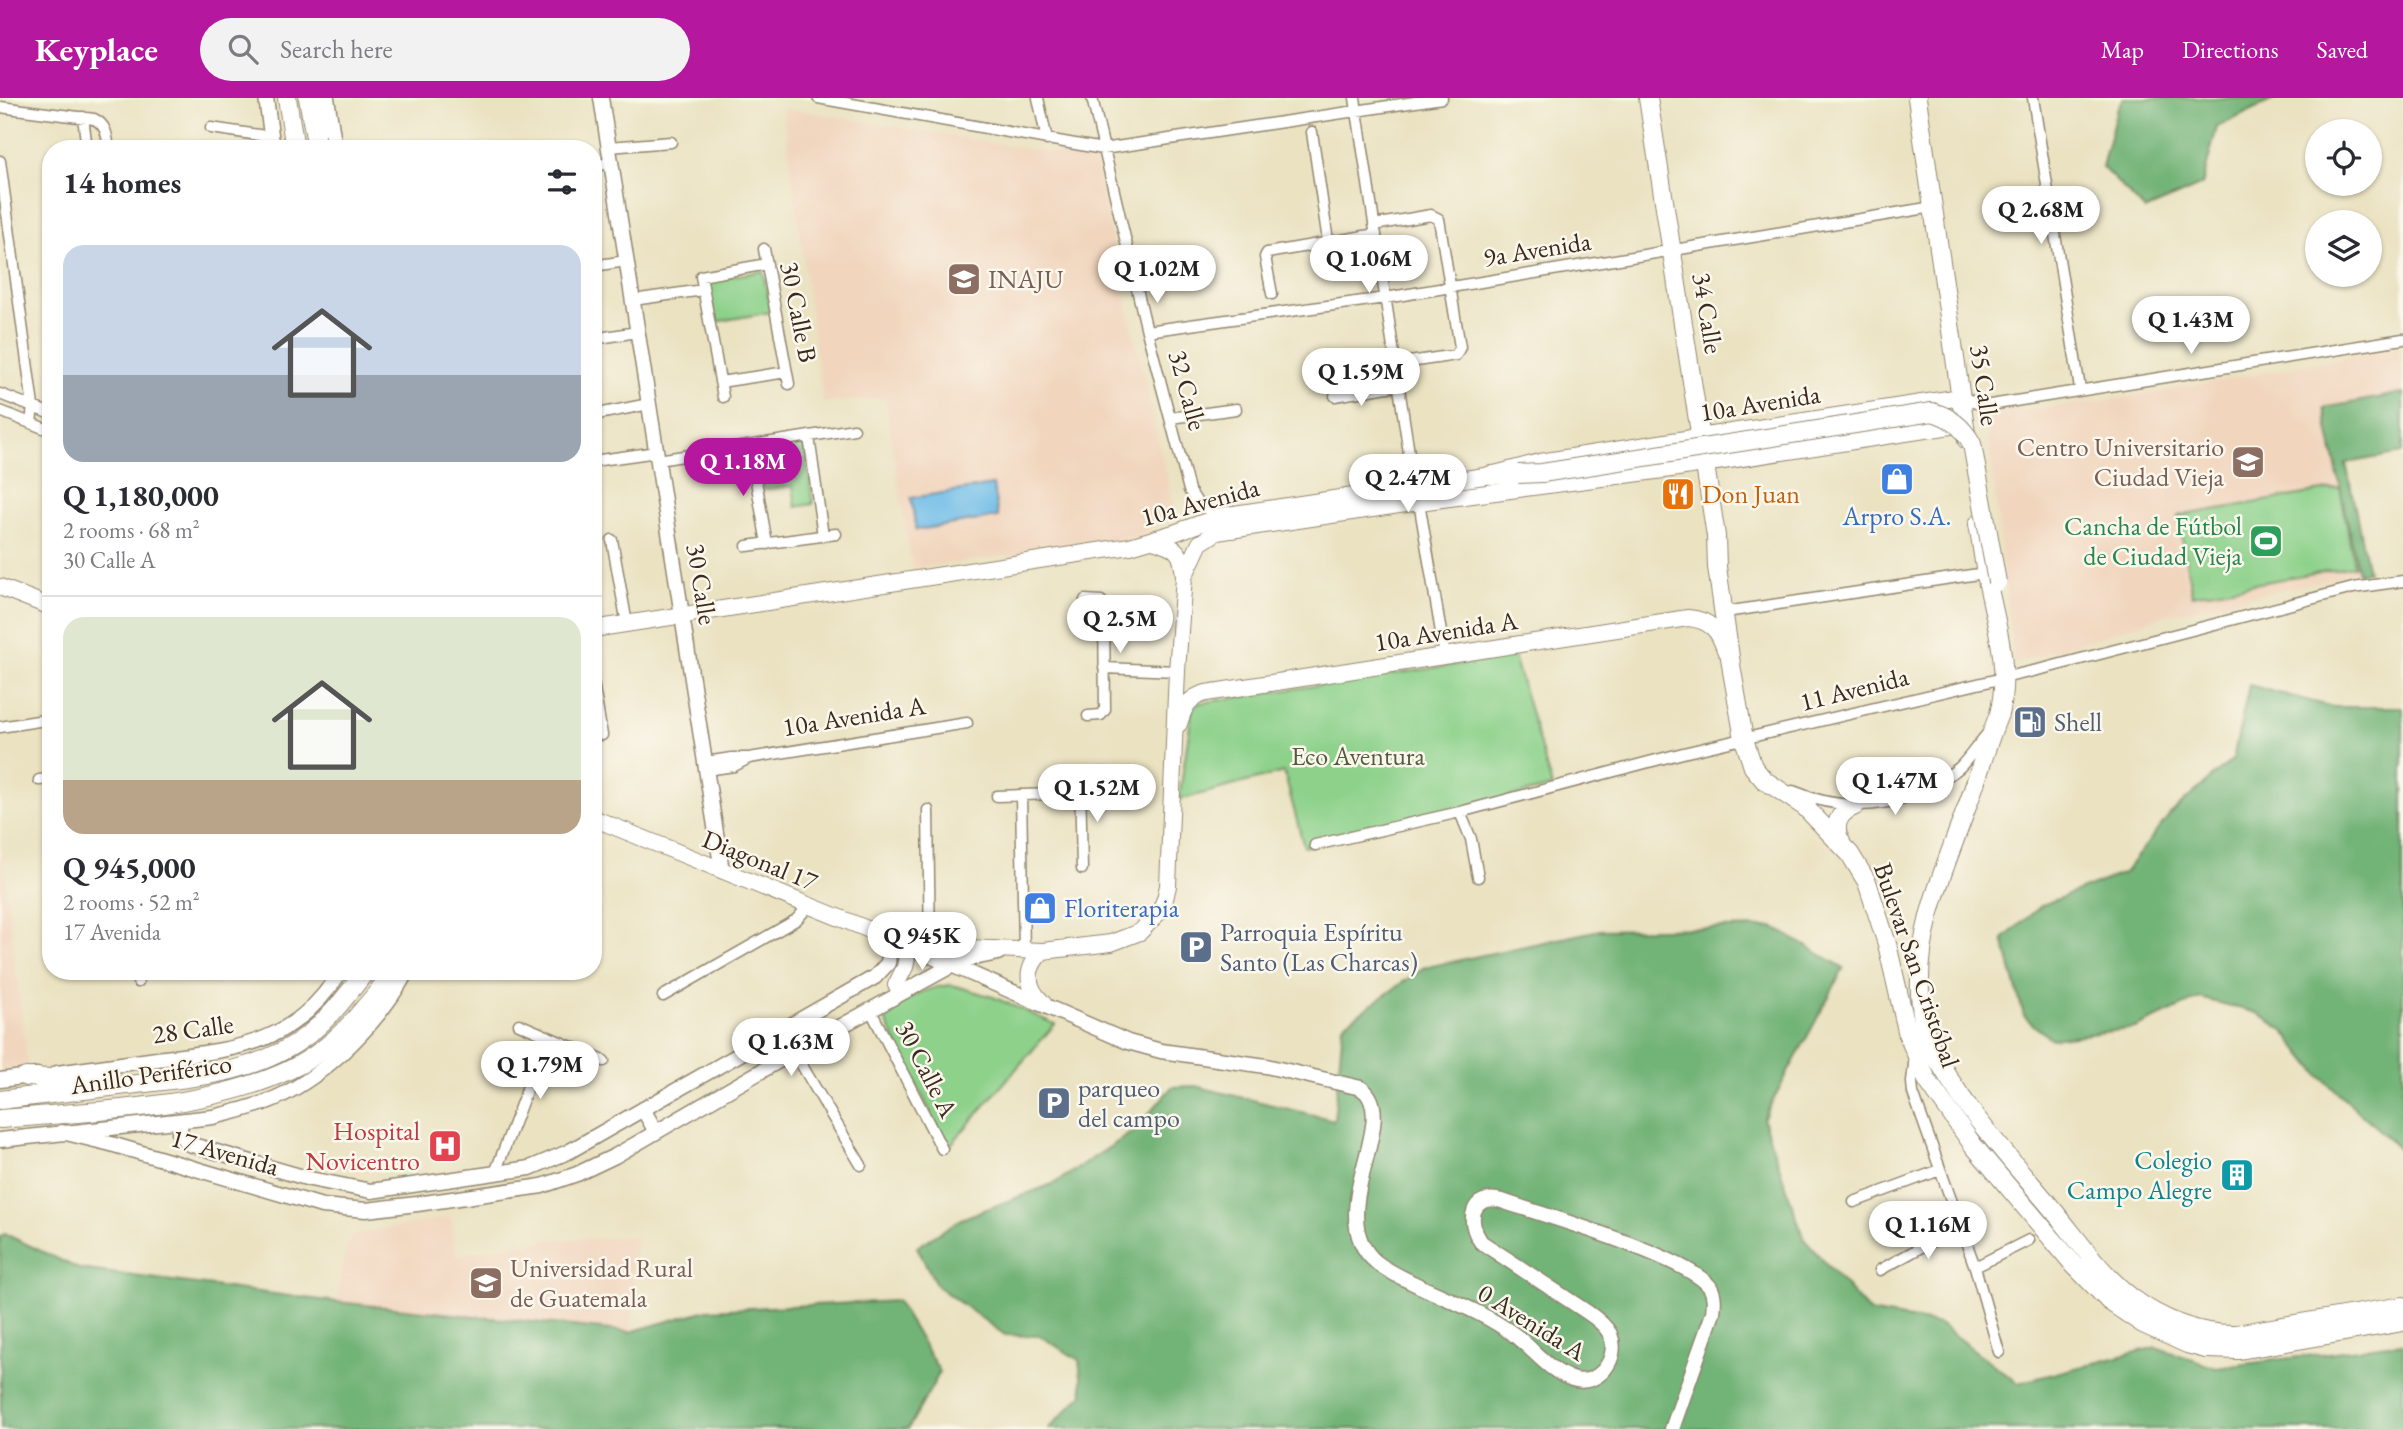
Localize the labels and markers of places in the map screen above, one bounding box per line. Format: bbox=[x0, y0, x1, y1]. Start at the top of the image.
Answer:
pin: Q 2.68M bbox=[1976, 186, 2106, 246]
pin: Q 1.06M bbox=[1304, 236, 1434, 295]
pin: Q 1.02M bbox=[1092, 246, 1222, 305]
school or university icon: INAJU bbox=[945, 260, 983, 298]
place label: INAJU bbox=[988, 262, 1063, 296]
pin: Q 1.43M bbox=[2126, 296, 2256, 356]
pin: Q 1.59M bbox=[1296, 348, 1426, 408]
place label: Centro Universitario Ciudad Vieja bbox=[2017, 430, 2225, 494]
pin: Q 1.18M bbox=[678, 438, 808, 498]
school or university icon: Centro Universitario Ciudad Vieja bbox=[2229, 443, 2267, 481]
pin: Q 2.47M bbox=[1343, 454, 1473, 514]
shop icon: Arpro S.A. bbox=[1878, 460, 1916, 498]
restaurant icon: Don Juan bbox=[1659, 475, 1697, 513]
place label: Don Juan bbox=[1702, 477, 1800, 511]
place label: Arpro S.A. bbox=[1842, 499, 1951, 533]
place label: Cancha de Fútbol de Ciudad Vieja bbox=[2064, 509, 2243, 573]
sports icon: Cancha de Fútbol de Ciudad Vieja bbox=[2247, 522, 2285, 560]
pin: Q 2.5M bbox=[1063, 596, 1177, 655]
fuel station icon: Shell bbox=[2011, 703, 2049, 741]
place label: Shell bbox=[2054, 705, 2102, 739]
pin: Q 1.47M bbox=[1830, 758, 1960, 817]
pin: Q 1.52M bbox=[1032, 764, 1162, 824]
shop icon: Floriterapia bbox=[1021, 889, 1059, 927]
place label: Floriterapia bbox=[1064, 891, 1180, 925]
pin: Q 945K bbox=[865, 912, 979, 972]
place label: Parroquia Espíritu Santo (Las Charcas) bbox=[1220, 915, 1418, 979]
parking icon: Parroquia Espíritu Santo (Las Charcas) bbox=[1177, 928, 1215, 966]
pin: Q 1.63M bbox=[726, 1018, 856, 1078]
pin: Q 1.79M bbox=[475, 1042, 605, 1101]
place label: parqueo del campo bbox=[1078, 1071, 1180, 1135]
parking icon: parqueo del campo bbox=[1035, 1084, 1073, 1122]
place label: Hospital Novicentro bbox=[306, 1114, 420, 1178]
hospital icon: Hospital Novicentro bbox=[426, 1127, 464, 1165]
place label: Colegio Campo Alegre bbox=[2067, 1143, 2212, 1207]
building icon: Colegio Campo Alegre bbox=[2218, 1156, 2256, 1194]
pin: Q 1.16M bbox=[1863, 1202, 1993, 1261]
place label: Universidad Rural de Guatemala bbox=[510, 1251, 693, 1315]
school or university icon: Universidad Rural de Guatemala bbox=[467, 1264, 505, 1302]

